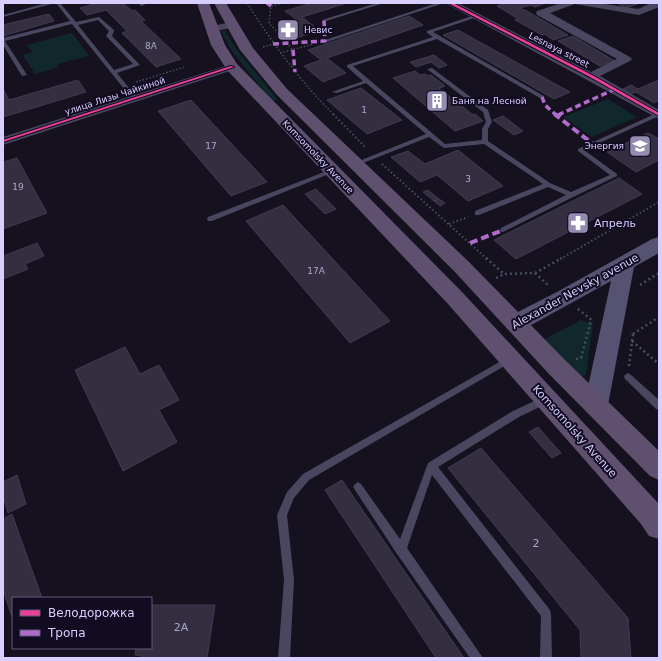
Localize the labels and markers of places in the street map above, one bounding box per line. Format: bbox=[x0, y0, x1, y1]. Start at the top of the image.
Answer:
pharmacy icon: Невис bbox=[275, 17, 301, 43]
place label: Невис bbox=[304, 25, 332, 35]
building icon: Баня на Лесной bbox=[424, 88, 450, 114]
place label: Баня на Лесной bbox=[452, 96, 527, 106]
school or university icon: Энергия bbox=[627, 133, 653, 159]
place label: Энергия bbox=[585, 141, 624, 151]
pharmacy icon: Апрель bbox=[565, 210, 591, 236]
place label: Апрель bbox=[594, 217, 636, 230]

